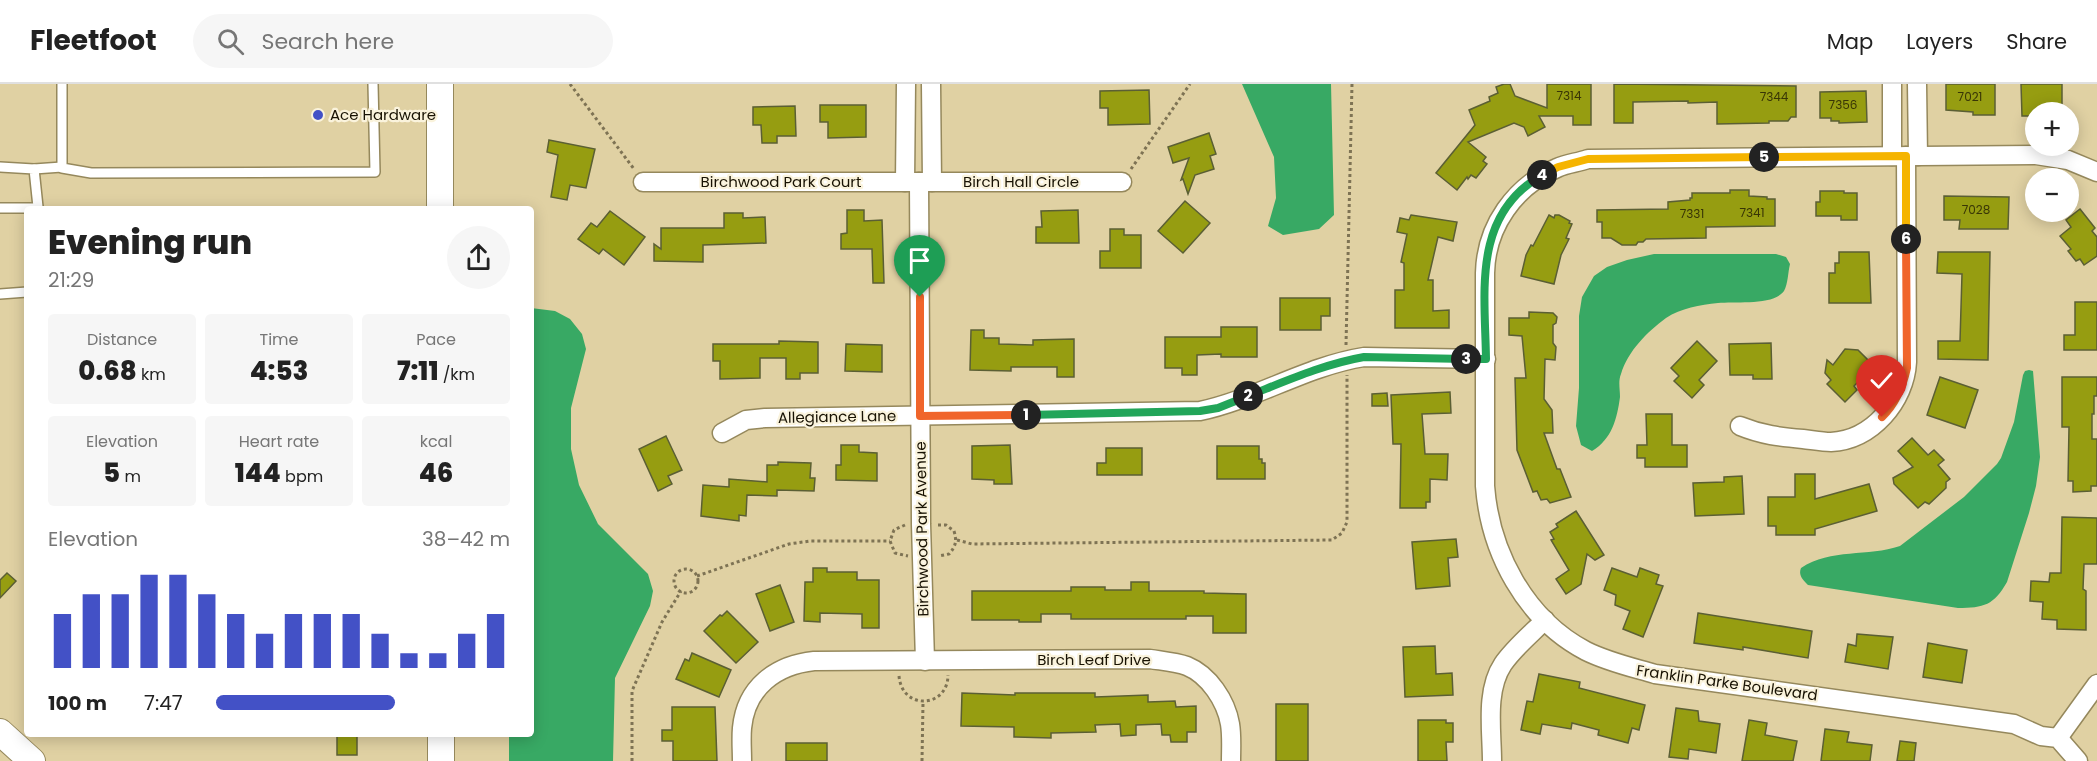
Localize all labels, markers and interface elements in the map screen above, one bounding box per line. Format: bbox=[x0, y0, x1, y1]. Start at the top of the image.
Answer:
search box bbox=[193, 14, 613, 68]
text: Fleetfoot bbox=[30, 21, 157, 60]
icon: search bbox=[214, 25, 247, 58]
text: Search here bbox=[262, 26, 394, 57]
text: Map bbox=[1827, 27, 1873, 56]
text: Layers bbox=[1906, 27, 1973, 56]
text: Share bbox=[2006, 27, 2067, 56]
house number: 7314 bbox=[1556, 87, 1582, 104]
house number: 7344 bbox=[1760, 88, 1789, 105]
house number: 7021 bbox=[1958, 88, 1982, 105]
house number: 7356 bbox=[1829, 96, 1857, 113]
map controls bbox=[2025, 102, 2079, 222]
button: + bbox=[2025, 102, 2079, 156]
place label: Ace Hardware bbox=[330, 104, 436, 125]
marker: Ace Hardware bbox=[311, 108, 325, 122]
pin: 5 bbox=[1749, 142, 1779, 172]
text: 5 bbox=[1759, 145, 1769, 168]
pin: 4 bbox=[1527, 160, 1557, 190]
text: 4 bbox=[1537, 163, 1547, 186]
button: − bbox=[2025, 168, 2079, 222]
street label: Birchwood Park Court bbox=[701, 171, 861, 192]
street label: Birch Hall Circle bbox=[963, 171, 1079, 192]
house number: 7028 bbox=[1962, 201, 1990, 218]
house number: 7341 bbox=[1739, 204, 1765, 221]
house number: 7331 bbox=[1680, 205, 1704, 222]
text: Evening run bbox=[48, 219, 252, 266]
pin: 6 bbox=[1891, 224, 1921, 254]
button: share bbox=[447, 226, 510, 289]
text: 6 bbox=[1901, 227, 1911, 250]
pin bbox=[894, 235, 945, 297]
icon: arrive bbox=[903, 244, 936, 277]
text: 21:29 bbox=[48, 266, 94, 294]
text: Distance bbox=[87, 328, 157, 351]
text: Time bbox=[260, 328, 299, 351]
text: Pace bbox=[416, 328, 456, 351]
pin: 3 bbox=[1451, 344, 1481, 374]
text: 3 bbox=[1461, 347, 1471, 370]
text: 0.68 bbox=[78, 353, 137, 389]
text: 4:53 bbox=[250, 353, 308, 389]
text: 7:11 bbox=[397, 353, 438, 389]
pin bbox=[1856, 355, 1907, 417]
text: km bbox=[137, 363, 166, 386]
text: /km bbox=[438, 363, 475, 386]
icon: check bbox=[1865, 364, 1898, 397]
pin: 2 bbox=[1233, 381, 1263, 411]
text: 2 bbox=[1243, 384, 1253, 407]
pin: 1 bbox=[1011, 400, 1041, 430]
text: 1 bbox=[1023, 403, 1029, 426]
street label: Allegiance Lane bbox=[778, 405, 896, 428]
text: Elevation bbox=[86, 430, 158, 453]
text: Heart rate bbox=[239, 430, 319, 453]
text: kcal bbox=[420, 430, 452, 453]
street label: Birchwood Park Avenue bbox=[909, 441, 934, 617]
text: 5 bbox=[103, 455, 120, 491]
text: 144 bbox=[235, 455, 281, 491]
text: 46 bbox=[419, 455, 453, 491]
text: m bbox=[120, 465, 141, 488]
text: bpm bbox=[281, 465, 323, 488]
text: Elevation bbox=[48, 525, 138, 553]
text: 38–42 m bbox=[422, 525, 510, 553]
street label: Birch Leaf Drive bbox=[1037, 649, 1151, 670]
street label: Franklin Parke Boulevard bbox=[1635, 659, 1819, 706]
text: 100 m bbox=[48, 689, 107, 717]
text: 7:47 bbox=[144, 689, 183, 717]

